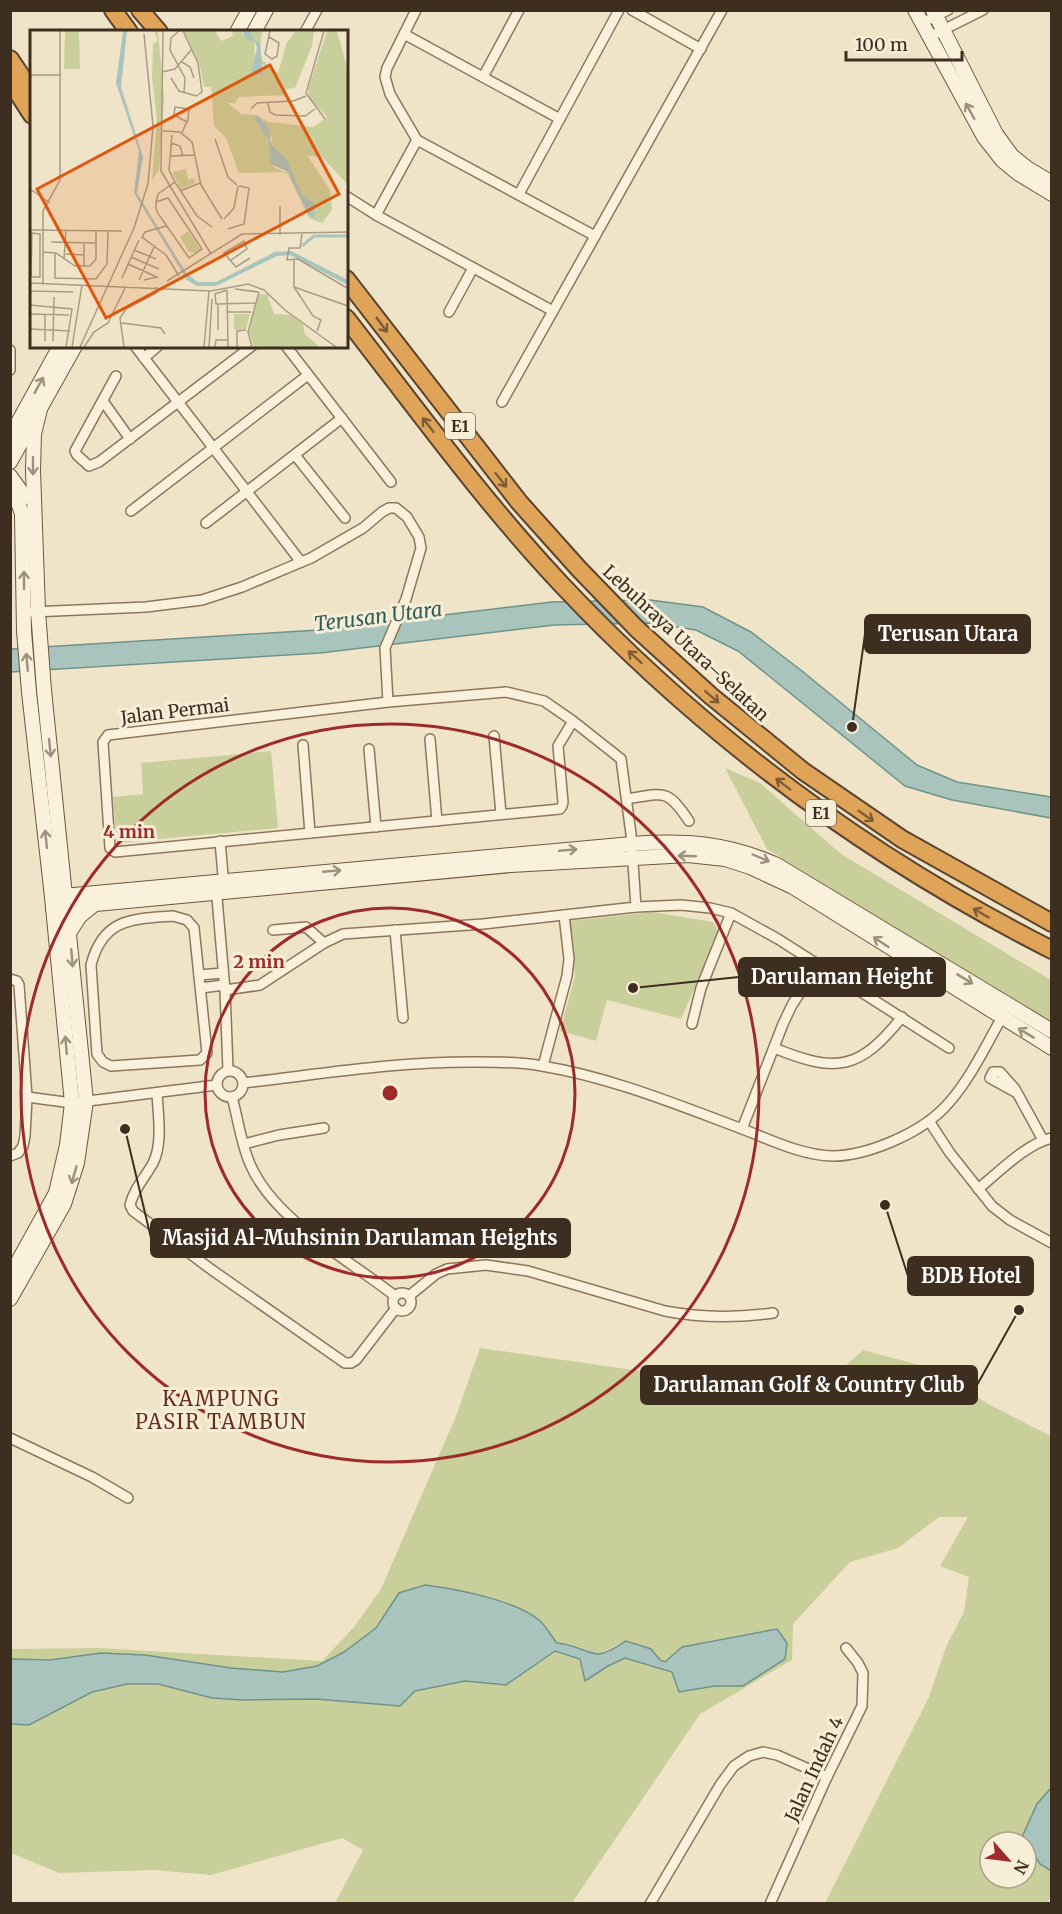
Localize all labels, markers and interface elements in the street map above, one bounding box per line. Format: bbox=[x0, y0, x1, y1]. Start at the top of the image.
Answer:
scale bar bbox=[846, 24, 962, 62]
inset map bbox=[30, 30, 348, 348]
text: 100 m bbox=[855, 33, 908, 56]
one-way arrow bbox=[964, 103, 975, 121]
one-way arrow bbox=[376, 317, 388, 333]
one-way arrow bbox=[33, 377, 45, 394]
road number: E1 bbox=[445, 413, 475, 439]
one-way arrow bbox=[422, 417, 435, 433]
one-way arrow bbox=[27, 456, 39, 476]
one-way arrow bbox=[494, 472, 508, 487]
street label: Lebuhraya Utara–Selatan bbox=[598, 560, 774, 726]
one-way arrow bbox=[18, 571, 30, 591]
water label: Terusan Utara bbox=[313, 596, 443, 636]
callout: Terusan Utara bbox=[865, 615, 1030, 653]
text: Terusan Utara bbox=[878, 621, 1018, 646]
one-way arrow bbox=[627, 650, 642, 664]
one-way arrow bbox=[21, 652, 32, 672]
one-way arrow bbox=[704, 690, 719, 704]
street label: Jalan Permai bbox=[118, 693, 231, 729]
one-way arrow bbox=[45, 737, 56, 757]
one-way arrow bbox=[775, 778, 791, 791]
road number: E1 bbox=[806, 800, 836, 826]
one-way arrow bbox=[858, 810, 874, 822]
text: 4 min bbox=[103, 820, 155, 843]
one-way arrow bbox=[40, 830, 51, 850]
one-way arrow bbox=[558, 844, 578, 855]
one-way arrow bbox=[677, 850, 697, 861]
one-way arrow bbox=[751, 853, 769, 864]
one-way arrow bbox=[322, 865, 342, 876]
one-way arrow bbox=[973, 907, 990, 919]
one-way arrow bbox=[872, 936, 889, 949]
one-way arrow bbox=[67, 947, 78, 967]
text: 2 min bbox=[233, 950, 285, 973]
callout: Darulaman Height bbox=[739, 958, 945, 996]
text: Darulaman Height bbox=[751, 964, 933, 989]
one-way arrow bbox=[956, 973, 973, 985]
one-way arrow bbox=[1018, 1027, 1035, 1039]
one-way arrow bbox=[60, 1035, 71, 1055]
centre of rings bbox=[380, 1083, 400, 1103]
one-way arrow bbox=[68, 1165, 79, 1184]
callout: Masjid Al-Muhsinin Darulaman Heights bbox=[151, 1219, 570, 1257]
text: Masjid Al-Muhsinin Darulaman Heights bbox=[162, 1225, 558, 1250]
callout: BDB Hotel bbox=[908, 1257, 1033, 1295]
text: BDB Hotel bbox=[921, 1263, 1022, 1288]
callout: Darulaman Golf & Country Club bbox=[641, 1366, 977, 1404]
text: Darulaman Golf & Country Club bbox=[653, 1372, 965, 1397]
district label: KAMPUNG PASIR TAMBUN bbox=[135, 1386, 307, 1434]
street label: Jalan Indah 4 bbox=[779, 1713, 848, 1826]
north arrow bbox=[978, 1830, 1038, 1890]
text: N bbox=[1009, 1857, 1033, 1878]

